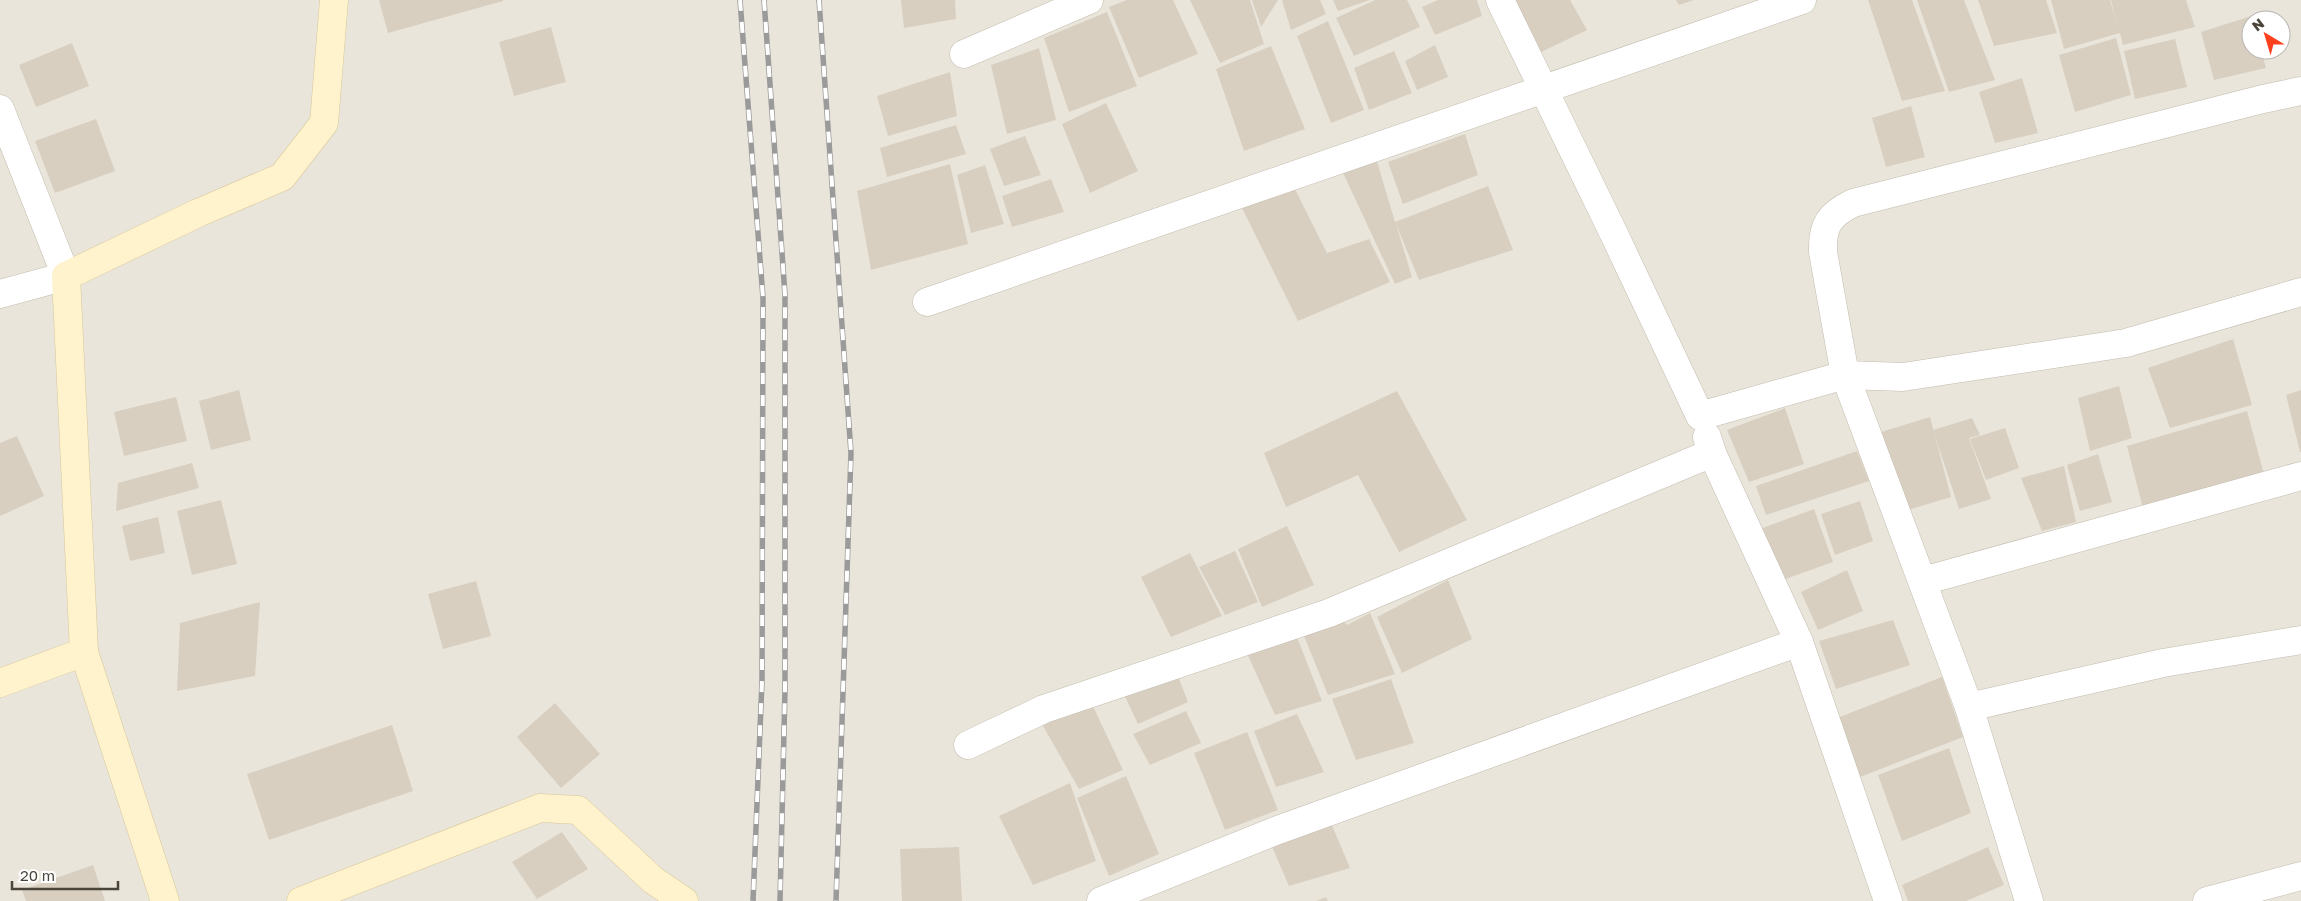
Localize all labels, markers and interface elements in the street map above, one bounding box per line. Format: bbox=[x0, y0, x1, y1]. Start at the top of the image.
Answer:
north arrow bbox=[2241, 10, 2291, 60]
text: N bbox=[2248, 14, 2267, 34]
scale bar bbox=[12, 858, 119, 890]
text: 20 m bbox=[20, 866, 55, 884]

